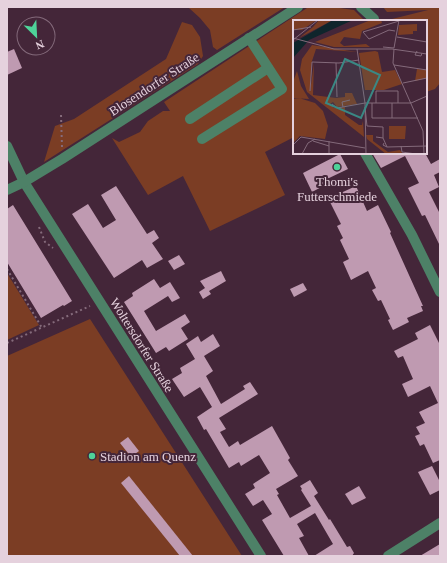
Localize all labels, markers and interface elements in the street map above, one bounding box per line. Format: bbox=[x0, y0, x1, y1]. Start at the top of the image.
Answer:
north arrow bbox=[16, 16, 56, 56]
inset map bbox=[293, 20, 427, 154]
text: N bbox=[34, 38, 46, 52]
street label: Blosendorfer Straße bbox=[106, 49, 202, 119]
marker: Thomi's Futterschmiede bbox=[332, 162, 342, 172]
place label: Thomi's Futterschmiede bbox=[297, 174, 377, 204]
street label: Woltersdorfer Straße bbox=[107, 295, 177, 395]
place label: Stadion am Quenz bbox=[100, 449, 196, 464]
marker: Stadion am Quenz bbox=[87, 451, 97, 461]

